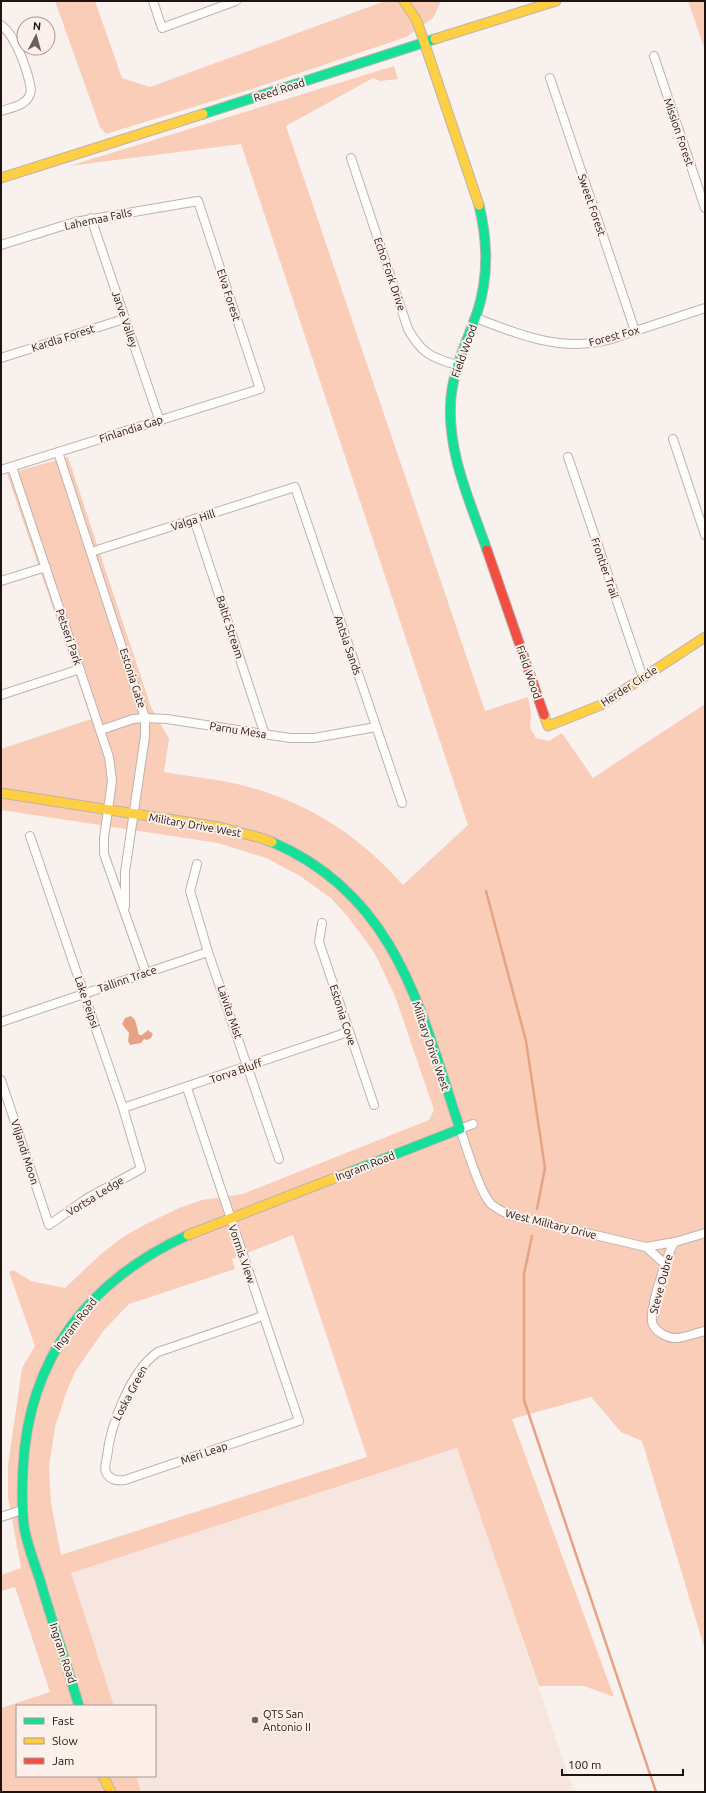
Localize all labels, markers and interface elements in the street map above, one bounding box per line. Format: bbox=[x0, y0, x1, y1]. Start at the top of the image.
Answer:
north arrow bbox=[16, 16, 56, 56]
text: N bbox=[32, 20, 42, 32]
street label: Reed Road bbox=[252, 76, 306, 104]
street label: Mission Forest bbox=[662, 96, 696, 168]
street label: Sweet Forest bbox=[576, 172, 608, 238]
street label: Lahemaa Falls bbox=[63, 206, 133, 232]
street label: Echo Fork Drive bbox=[372, 236, 408, 312]
street label: Elva Forest bbox=[215, 267, 243, 323]
street label: Jarve Valley bbox=[110, 289, 141, 350]
street label: Kardla Forest bbox=[30, 322, 97, 354]
street label: Field Wood bbox=[449, 323, 479, 379]
street label: Forest Fox bbox=[587, 323, 641, 348]
street label: Finlandia Gap bbox=[98, 413, 164, 445]
street label: Valga Hill bbox=[169, 507, 217, 533]
street label: Frontier Trail bbox=[589, 536, 621, 600]
street label: Baltic Stream bbox=[214, 594, 246, 660]
street label: Petseri Park bbox=[54, 607, 84, 667]
street label: Antsla Sands bbox=[332, 613, 364, 677]
street label: Field Wood bbox=[514, 644, 544, 700]
street label: Estonia Gate bbox=[118, 647, 148, 709]
street label: Herder Circle bbox=[599, 663, 659, 709]
street label: Parnu Mesa bbox=[209, 720, 267, 740]
street label: Military Drive West bbox=[148, 811, 243, 839]
street label: Tallinn Trace bbox=[96, 963, 158, 995]
street label: Lake Peipsi bbox=[73, 974, 101, 1030]
street label: Estonia Cove bbox=[328, 983, 358, 1047]
street label: Laivita Mist bbox=[215, 984, 245, 1041]
street label: Military Drive West bbox=[410, 1000, 452, 1093]
street label: Torva Bluff bbox=[208, 1056, 264, 1086]
street label: Viljandi Moon bbox=[9, 1118, 41, 1186]
street label: Ingram Road bbox=[334, 1149, 396, 1183]
street label: Vortsa Ledge bbox=[64, 1174, 126, 1218]
street label: West Military Drive bbox=[504, 1207, 598, 1241]
street label: Vormis View bbox=[226, 1223, 258, 1285]
street label: Steve Oubre bbox=[647, 1253, 675, 1315]
street label: Ingram Road bbox=[51, 1296, 99, 1352]
street label: Loska Green bbox=[111, 1364, 149, 1422]
street label: Meri Leap bbox=[179, 1439, 229, 1467]
street label: Ingram Road bbox=[48, 1621, 78, 1685]
legend bbox=[16, 1705, 156, 1777]
place label: QTS San Antonio II bbox=[263, 1708, 311, 1733]
text: Fast bbox=[52, 1714, 74, 1727]
marker: QTS San Antonio II bbox=[250, 1715, 260, 1725]
text: Slow bbox=[52, 1734, 78, 1747]
scale bar bbox=[562, 1751, 683, 1777]
text: Jam bbox=[52, 1754, 74, 1767]
text: 100 m bbox=[568, 1758, 601, 1771]

